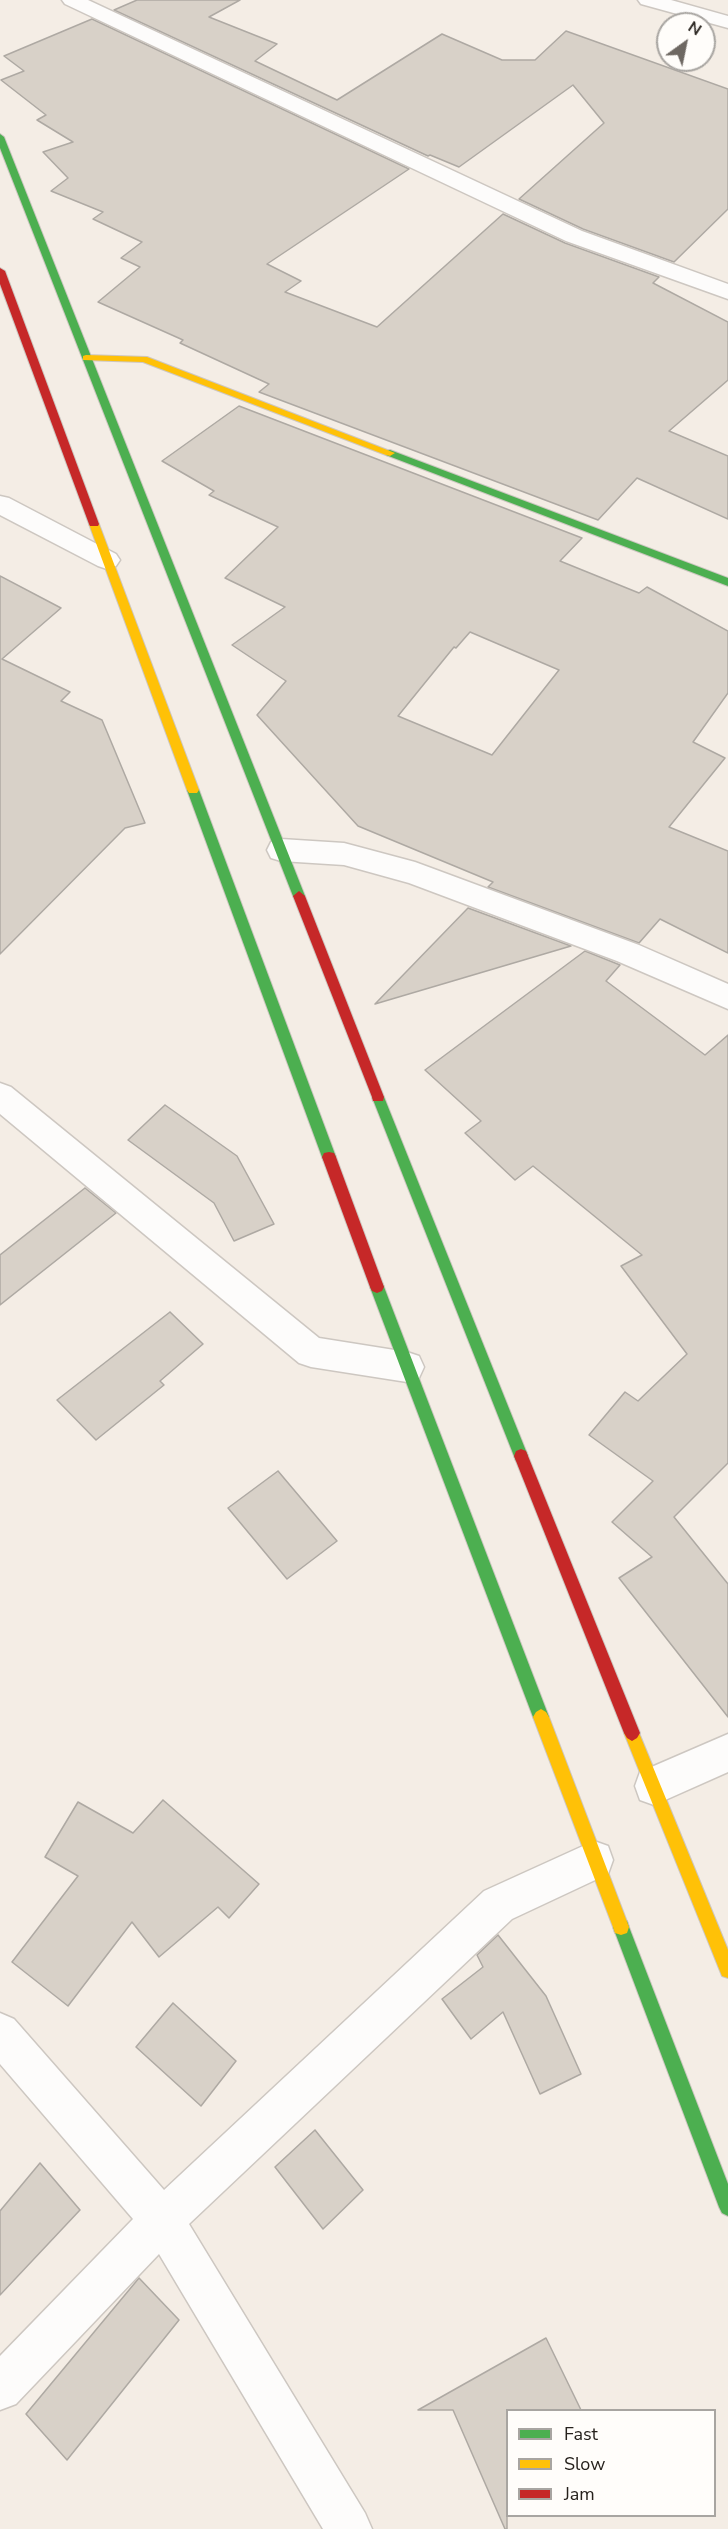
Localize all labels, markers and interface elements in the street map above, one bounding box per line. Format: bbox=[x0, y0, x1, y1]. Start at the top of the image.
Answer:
north arrow bbox=[656, 12, 716, 72]
text: N bbox=[684, 16, 706, 41]
legend bbox=[506, 2409, 716, 2517]
text: Fast bbox=[564, 2422, 598, 2446]
text: Slow bbox=[564, 2452, 605, 2476]
text: Jam bbox=[564, 2482, 595, 2506]

